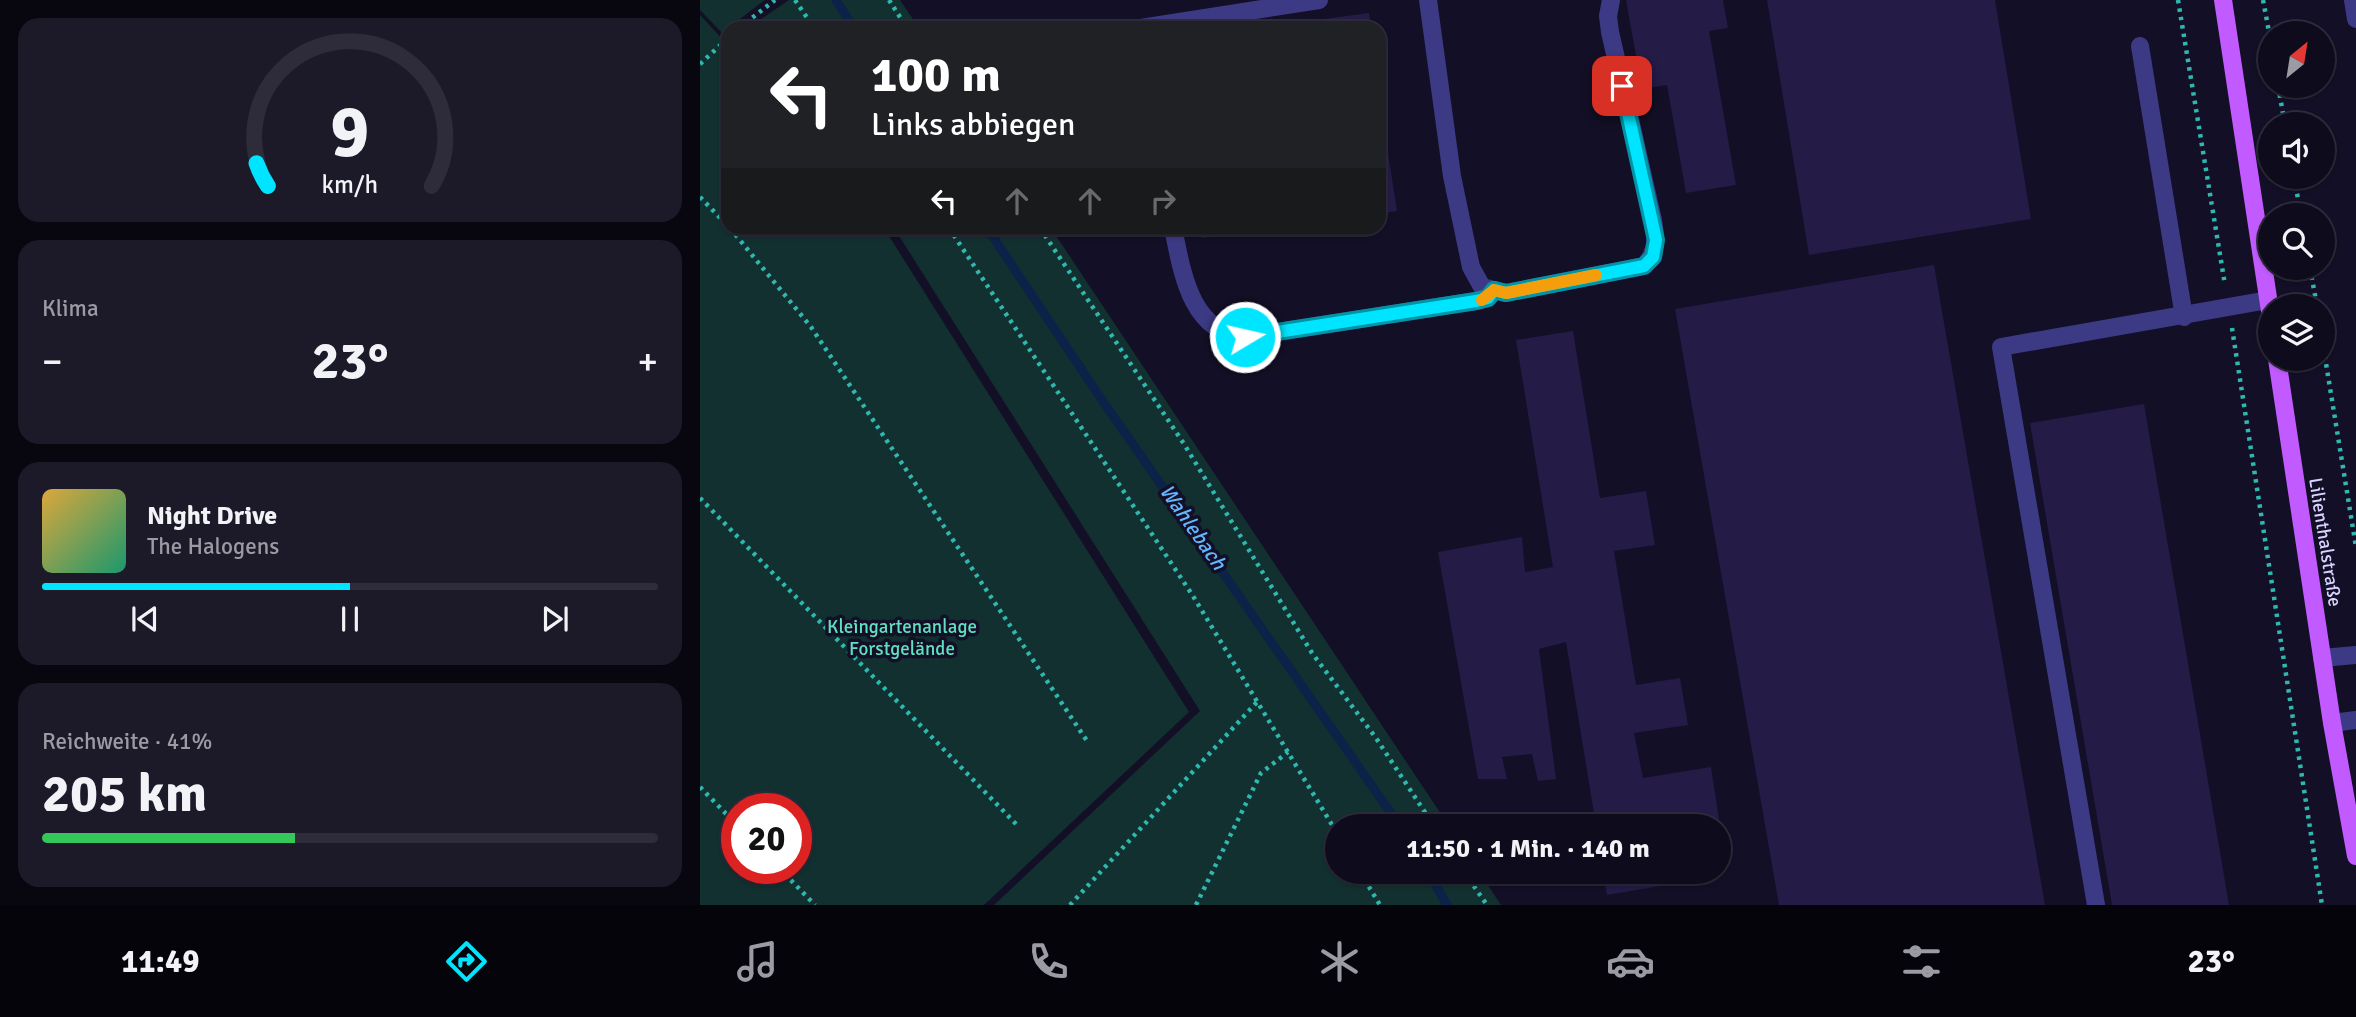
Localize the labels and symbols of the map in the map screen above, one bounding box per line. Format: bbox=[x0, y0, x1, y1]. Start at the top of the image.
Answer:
north arrow bbox=[2258, 21, 2334, 98]
pin bbox=[1592, 56, 1652, 116]
position arrow bbox=[1208, 300, 1282, 374]
street label: Lilienthalstraße bbox=[2303, 476, 2347, 608]
water label: Wahlebach bbox=[1154, 479, 1232, 575]
park label: Kleingartenanlage Forstgelände bbox=[827, 615, 977, 661]
speed limit sign: 20 bbox=[721, 793, 812, 884]

